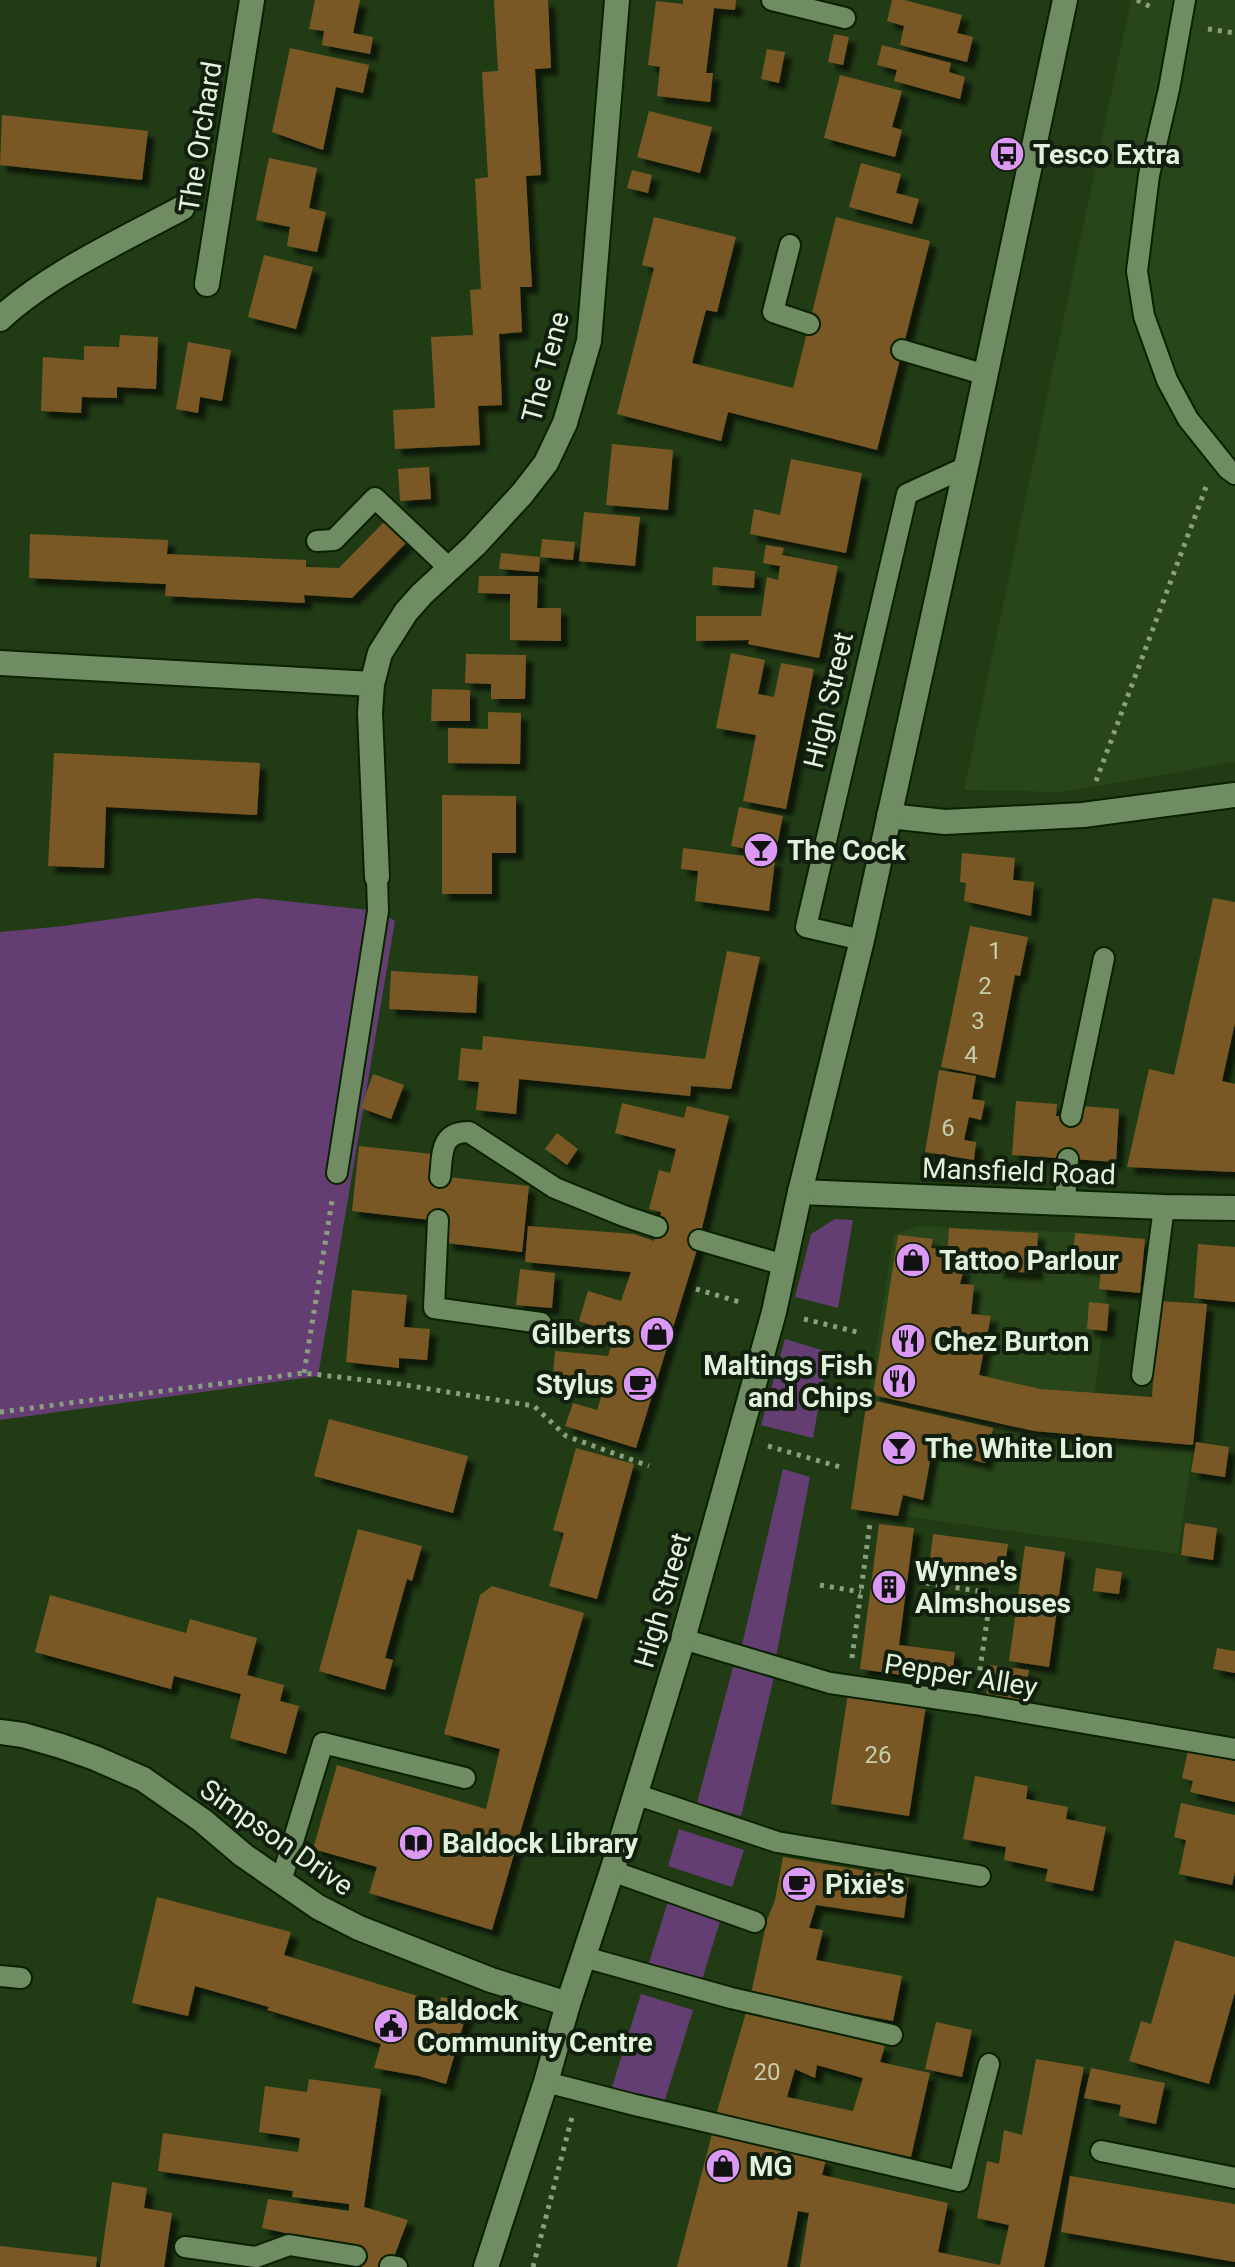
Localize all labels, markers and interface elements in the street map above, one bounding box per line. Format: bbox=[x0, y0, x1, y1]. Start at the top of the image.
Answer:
street label: The Orchard bbox=[172, 59, 229, 215]
bus stop icon: Tesco Extra bbox=[988, 135, 1026, 173]
place label: Tesco Extra bbox=[1033, 138, 1180, 171]
street label: The Tene bbox=[515, 308, 576, 426]
street label: High Street bbox=[797, 629, 860, 771]
bar icon: The Cock bbox=[742, 831, 780, 869]
place label: The Cock bbox=[787, 834, 907, 867]
house number: 1 bbox=[988, 937, 1002, 965]
house number: 2 bbox=[978, 972, 992, 1000]
house number: 3 bbox=[971, 1007, 985, 1035]
house number: 4 bbox=[964, 1041, 978, 1069]
house number: 6 bbox=[941, 1114, 955, 1142]
street label: Mansfield Road bbox=[922, 1152, 1116, 1191]
shop icon: Tattoo Parlour bbox=[894, 1241, 932, 1279]
place label: Tattoo Parlour bbox=[939, 1244, 1119, 1277]
shop icon: Gilberts bbox=[638, 1315, 676, 1353]
place label: Gilberts bbox=[531, 1318, 631, 1351]
restaurant icon: Chez Burton bbox=[889, 1322, 927, 1360]
place label: Chez Burton bbox=[934, 1325, 1089, 1358]
place label: Maltings Fish and Chips bbox=[703, 1349, 873, 1414]
restaurant icon: Maltings Fish and Chips bbox=[880, 1362, 918, 1400]
cafe icon: Stylus bbox=[621, 1365, 659, 1403]
place label: Stylus bbox=[536, 1368, 614, 1401]
bar icon: The White Lion bbox=[880, 1429, 918, 1467]
place label: The White Lion bbox=[925, 1432, 1113, 1465]
street label: High Street bbox=[627, 1529, 697, 1671]
place label: Wynne's Almshouses bbox=[915, 1555, 1071, 1620]
building icon: Wynne's Almshouses bbox=[870, 1568, 908, 1606]
street label: Pepper Alley bbox=[882, 1647, 1040, 1704]
house number: 26 bbox=[865, 1741, 891, 1769]
street label: Simpson Drive bbox=[194, 1772, 360, 1902]
library icon: Baldock Library bbox=[397, 1824, 435, 1862]
place label: Baldock Library bbox=[442, 1827, 639, 1860]
cafe icon: Pixie's bbox=[780, 1865, 818, 1903]
place label: Pixie's bbox=[825, 1868, 905, 1901]
place label: Baldock Community Centre bbox=[417, 1994, 653, 2059]
public building icon: Baldock Community Centre bbox=[372, 2007, 410, 2045]
house number: 20 bbox=[754, 2058, 780, 2086]
shop icon: MG bbox=[704, 2147, 742, 2185]
place label: MG bbox=[749, 2150, 793, 2183]

